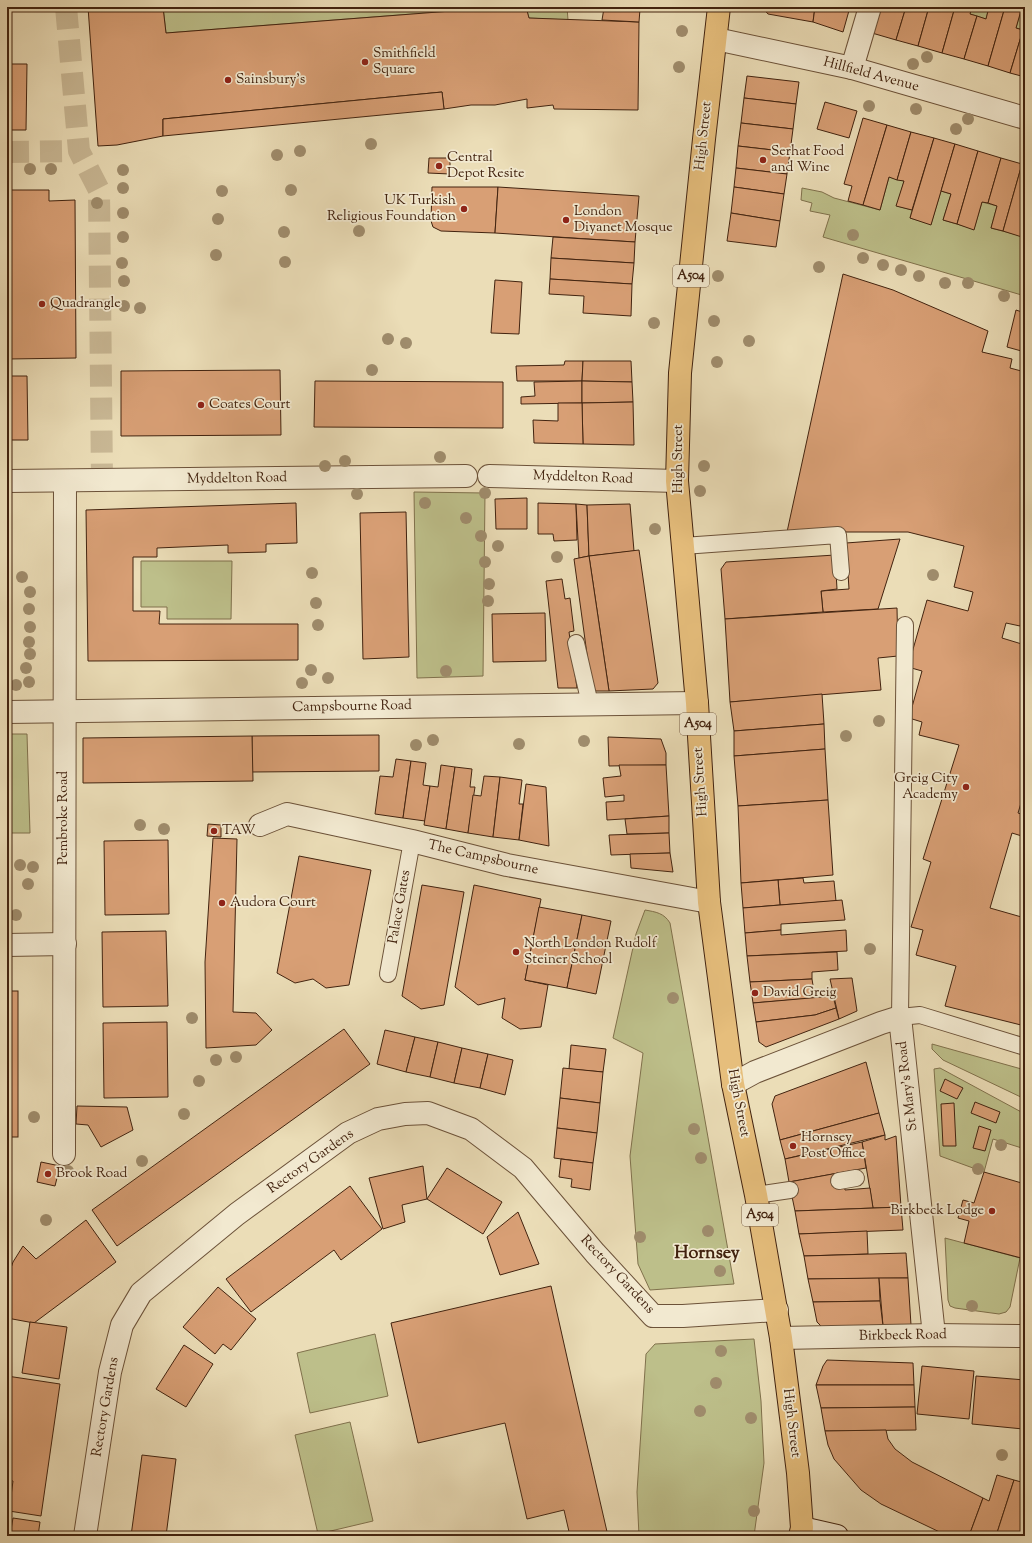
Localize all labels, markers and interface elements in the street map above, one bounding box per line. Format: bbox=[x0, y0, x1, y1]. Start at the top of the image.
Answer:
place label: Smithfield Square bbox=[373, 44, 436, 80]
street label: Hillfield Avenue bbox=[821, 53, 921, 97]
marker: Smithfield Square bbox=[360, 57, 370, 67]
place label: Sainsbury's bbox=[236, 70, 305, 90]
marker: Sainsbury's bbox=[223, 75, 233, 85]
street label: High Street bbox=[690, 100, 718, 171]
place label: Serhat Food and Wine bbox=[771, 142, 844, 178]
place label: Central Depot Resite bbox=[447, 148, 525, 184]
marker: Serhat Food and Wine bbox=[758, 155, 768, 165]
marker: Central Depot Resite bbox=[434, 161, 444, 171]
place label: UK Turkish Religious Foundation bbox=[327, 191, 456, 227]
place label: London Diyanet Mosque bbox=[574, 202, 673, 238]
marker: UK Turkish Religious Foundation bbox=[459, 204, 469, 214]
marker: London Diyanet Mosque bbox=[561, 215, 571, 225]
road number: A504 bbox=[673, 265, 709, 287]
place label: Quadrangle bbox=[50, 294, 121, 314]
marker: Quadrangle bbox=[37, 299, 47, 309]
place label: Coates Court bbox=[209, 395, 291, 415]
marker: Coates Court bbox=[196, 400, 206, 410]
street label: High Street bbox=[669, 424, 689, 494]
street label: Myddelton Road bbox=[533, 466, 634, 490]
street label: Myddelton Road bbox=[187, 468, 287, 490]
street label: Campsbourne Road bbox=[292, 696, 412, 718]
road number: A504 bbox=[680, 713, 716, 735]
street label: High Street bbox=[689, 747, 713, 817]
place label: Greig City Academy bbox=[894, 769, 958, 805]
street label: Pembroke Road bbox=[54, 771, 74, 865]
marker: Greig City Academy bbox=[961, 782, 971, 792]
place label: TAW bbox=[222, 821, 256, 841]
marker: TAW bbox=[209, 826, 219, 836]
street label: The Campsbourne bbox=[426, 836, 540, 880]
street label: Palace Gates bbox=[384, 868, 416, 946]
place label: Audora Court bbox=[230, 893, 316, 913]
marker: Audora Court bbox=[217, 898, 227, 908]
place label: North London Rudolf Steiner School bbox=[524, 934, 658, 970]
marker: North London Rudolf Steiner School bbox=[511, 947, 521, 957]
place label: David Greig bbox=[763, 983, 837, 1003]
marker: David Greig bbox=[750, 988, 760, 998]
street label: St Mary's Road bbox=[893, 1040, 923, 1132]
street label: High Street bbox=[722, 1067, 754, 1139]
street label: Rectory Gardens bbox=[264, 1125, 358, 1199]
place label: Hornsey Post Office bbox=[801, 1128, 865, 1164]
marker: Hornsey Post Office bbox=[788, 1141, 798, 1151]
place label: Brook Road bbox=[56, 1164, 127, 1184]
marker: Brook Road bbox=[43, 1169, 53, 1179]
place label: Birkbeck Lodge bbox=[890, 1201, 984, 1221]
road number: A504 bbox=[742, 1204, 778, 1226]
marker: Birkbeck Lodge bbox=[987, 1206, 997, 1216]
street label: Rectory Gardens bbox=[575, 1231, 659, 1319]
district label: Hornsey bbox=[674, 1241, 740, 1267]
street label: Birkbeck Road bbox=[859, 1325, 947, 1347]
street label: Rectory Gardens bbox=[87, 1355, 125, 1459]
street label: High Street bbox=[777, 1387, 805, 1459]

